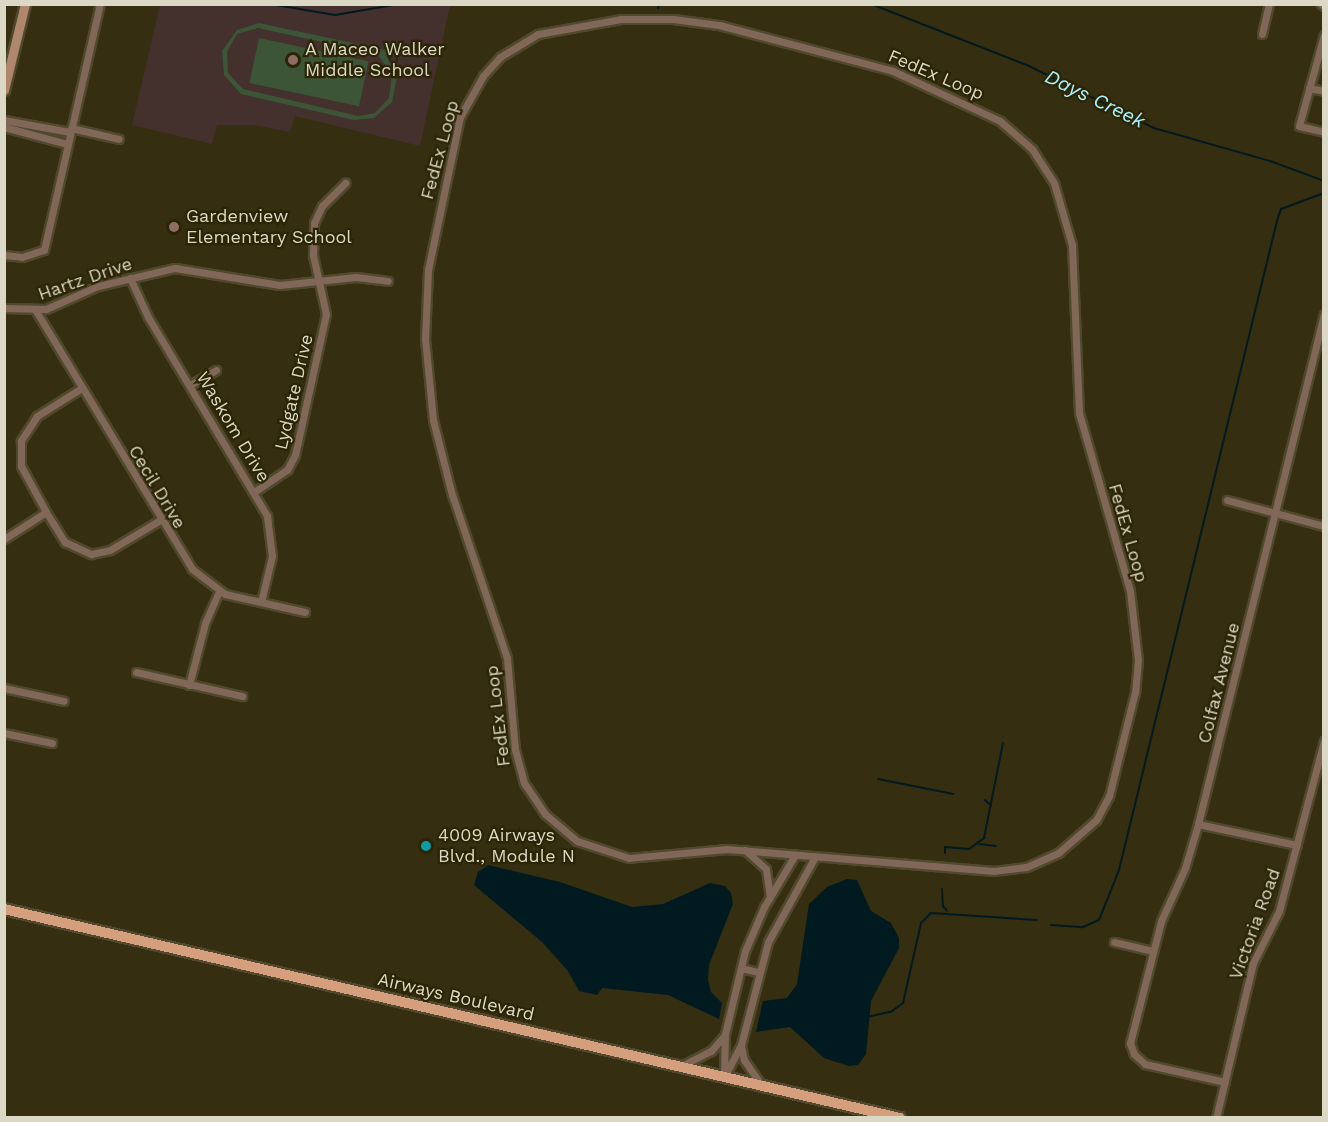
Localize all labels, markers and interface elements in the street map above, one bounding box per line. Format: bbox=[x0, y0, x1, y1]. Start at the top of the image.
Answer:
place label: A Maceo Walker Middle School bbox=[305, 39, 446, 82]
street label: FedEx Loop bbox=[885, 45, 987, 105]
marker: A Maceo Walker Middle School bbox=[286, 53, 300, 67]
water label: Days Creek bbox=[1041, 64, 1149, 134]
street label: FedEx Loop bbox=[416, 98, 464, 202]
place label: Gardenview Elementary School bbox=[186, 206, 352, 248]
marker: Gardenview Elementary School bbox=[167, 220, 181, 234]
street label: Hartz Drive bbox=[35, 253, 135, 305]
street label: Lydgate Drive bbox=[270, 332, 318, 452]
street label: Waskom Drive bbox=[192, 368, 274, 486]
street label: Cecil Drive bbox=[124, 441, 190, 533]
street label: FedEx Loop bbox=[1104, 481, 1152, 585]
street label: Colfax Avenue bbox=[1193, 620, 1245, 746]
street label: FedEx Loop bbox=[481, 664, 515, 768]
place label: 4009 Airways Blvd., Module N bbox=[438, 825, 575, 868]
marker: 4009 Airways Blvd., Module N bbox=[419, 839, 433, 853]
street label: Victoria Road bbox=[1225, 865, 1285, 983]
street label: Airways Boulevard bbox=[376, 968, 536, 1026]

